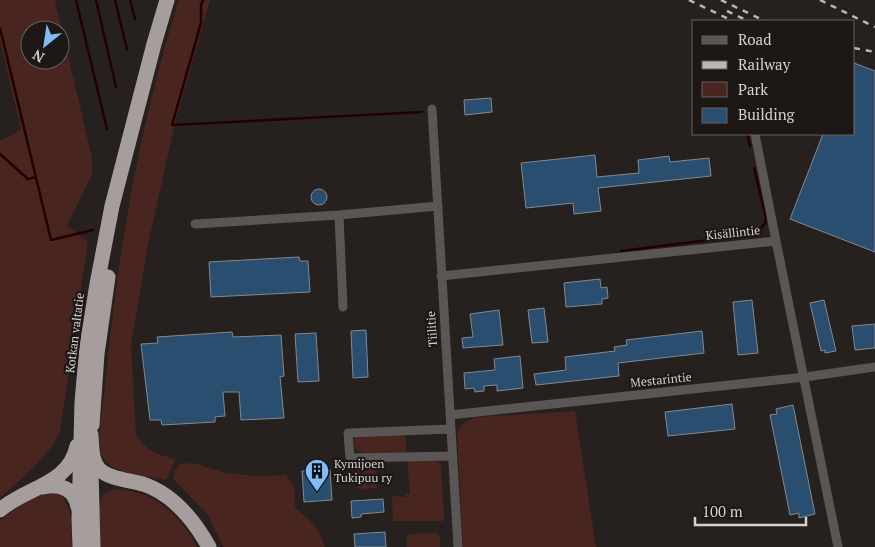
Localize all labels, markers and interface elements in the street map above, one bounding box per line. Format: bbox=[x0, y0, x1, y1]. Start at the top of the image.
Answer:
north arrow bbox=[20, 20, 70, 70]
legend bbox=[692, 20, 855, 135]
text: Road bbox=[738, 29, 771, 49]
text: N bbox=[29, 46, 48, 68]
text: Railway bbox=[738, 54, 791, 74]
text: Park bbox=[738, 79, 768, 99]
text: Building bbox=[738, 104, 796, 124]
street label: Kisällintie bbox=[705, 222, 761, 243]
street label: Kotkan valtatie bbox=[62, 292, 87, 374]
street label: Tiilitie bbox=[423, 311, 440, 348]
street label: Mestarintie bbox=[630, 369, 692, 390]
place label: Kymijoen Tukipuu ry bbox=[334, 456, 393, 485]
building icon: Kymijoen Tukipuu ry bbox=[304, 458, 330, 492]
scale bar bbox=[695, 494, 806, 526]
text: 100 m bbox=[702, 501, 743, 521]

